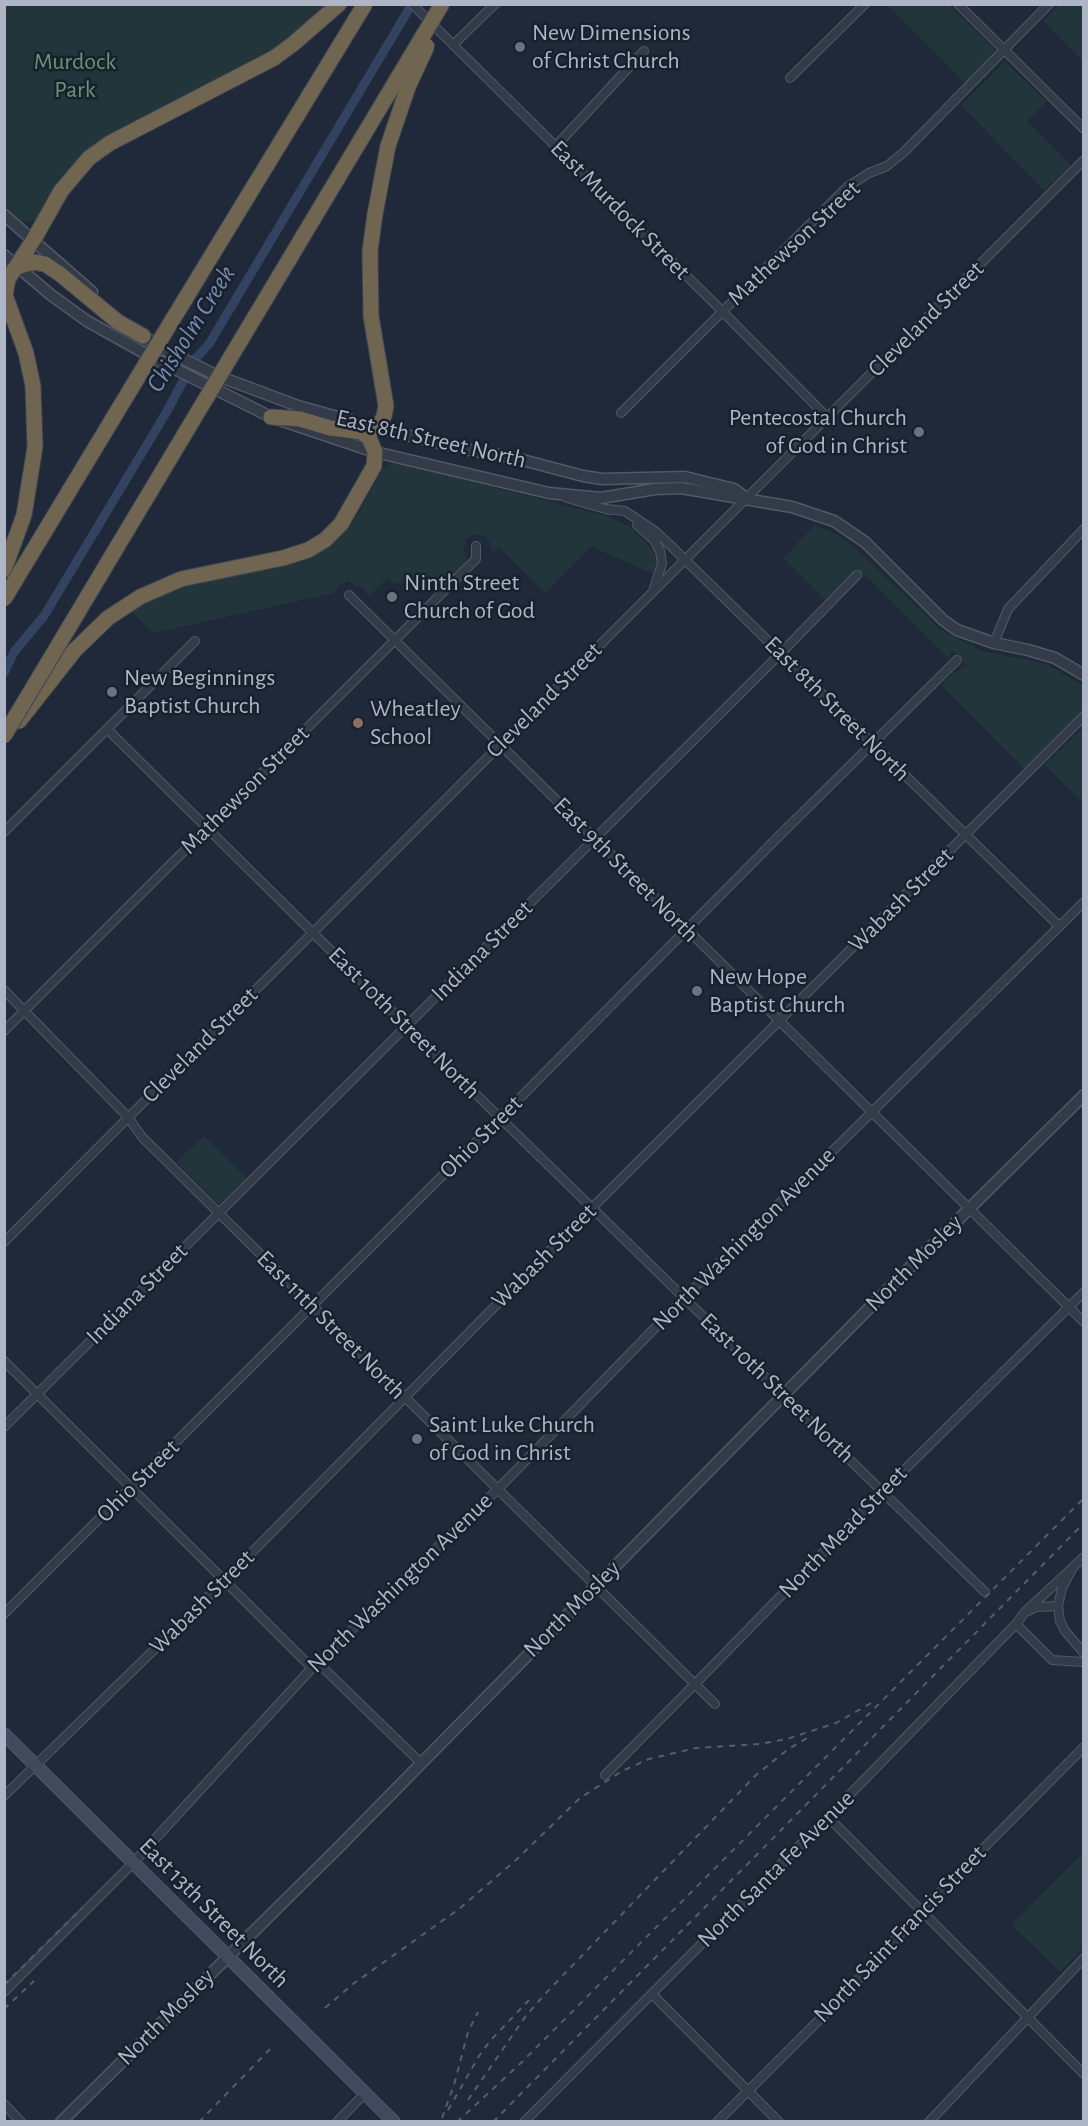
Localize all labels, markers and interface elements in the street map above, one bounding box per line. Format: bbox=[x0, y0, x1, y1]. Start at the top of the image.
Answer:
place label: New Dimensions of Christ Church bbox=[532, 19, 691, 75]
marker: New Dimensions of Christ Church bbox=[513, 40, 527, 54]
park label: Murdock Park bbox=[34, 48, 116, 104]
street label: East Murdock Street bbox=[544, 134, 696, 286]
street label: Mathewson Street bbox=[722, 174, 866, 312]
street label: Cleveland Street bbox=[862, 255, 990, 383]
water label: Chisholm Creek bbox=[140, 260, 242, 398]
street label: East 8th Street North bbox=[333, 403, 529, 475]
place label: Pentecostal Church of God in Christ bbox=[729, 404, 907, 460]
marker: Pentecostal Church of God in Christ bbox=[912, 425, 926, 439]
place label: Ninth Street Church of God bbox=[404, 569, 535, 625]
marker: Ninth Street Church of God bbox=[385, 590, 399, 604]
street label: East 8th Street North bbox=[758, 630, 916, 788]
street label: Cleveland Street bbox=[480, 636, 608, 764]
place label: New Beginnings Baptist Church bbox=[124, 664, 275, 720]
marker: New Beginnings Baptist Church bbox=[105, 685, 119, 699]
place label: Wheatley School bbox=[370, 695, 461, 751]
marker: Wheatley School bbox=[351, 716, 365, 730]
street label: Mathewson Street bbox=[175, 720, 315, 860]
street label: East 9th Street North bbox=[547, 791, 705, 949]
street label: Wabash Street bbox=[843, 842, 959, 958]
street label: Indiana Street bbox=[425, 894, 539, 1008]
street label: East 10th Street North bbox=[322, 941, 486, 1105]
place label: New Hope Baptist Church bbox=[709, 963, 846, 1019]
street label: Cleveland Street bbox=[136, 981, 264, 1109]
marker: New Hope Baptist Church bbox=[690, 984, 704, 998]
street label: Ohio Street bbox=[433, 1089, 529, 1185]
street label: North Washington Avenue bbox=[647, 1142, 841, 1336]
street label: Wabash Street bbox=[486, 1198, 602, 1314]
street label: North Mosley bbox=[859, 1208, 969, 1318]
street label: Indiana Street bbox=[80, 1237, 194, 1351]
street label: East 11th Street North bbox=[250, 1244, 412, 1406]
street label: East 10th Street North bbox=[694, 1307, 860, 1469]
place label: Saint Luke Church of God in Christ bbox=[429, 1411, 595, 1467]
marker: Saint Luke Church of God in Christ bbox=[410, 1432, 424, 1446]
street label: Ohio Street bbox=[90, 1433, 186, 1529]
street label: North Mead Street bbox=[773, 1460, 913, 1604]
street label: North Washington Avenue bbox=[301, 1487, 499, 1679]
street label: Wabash Street bbox=[144, 1544, 260, 1660]
street label: North Mosley bbox=[517, 1554, 627, 1664]
street label: North Santa Fe Avenue bbox=[691, 1784, 861, 1954]
street label: East 13th Street North bbox=[133, 1832, 295, 1994]
street label: North Saint Francis Street bbox=[808, 1839, 992, 2029]
street label: North Mosley bbox=[111, 1962, 221, 2072]

